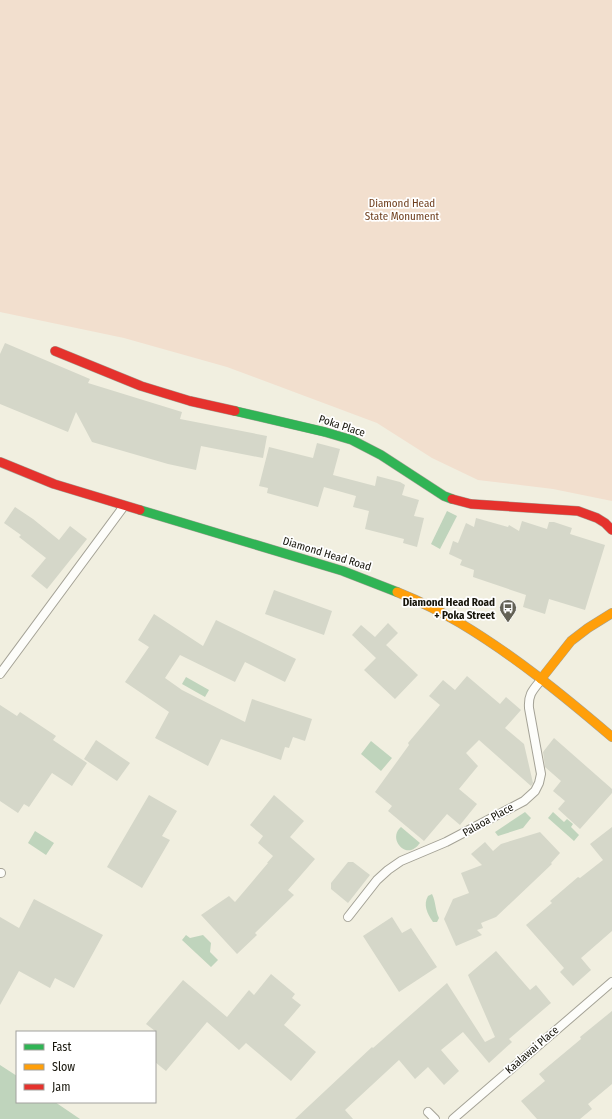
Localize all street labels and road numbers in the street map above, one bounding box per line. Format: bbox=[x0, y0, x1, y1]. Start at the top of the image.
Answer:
street label: Poka Place bbox=[317, 412, 367, 440]
street label: Diamond Head Road bbox=[281, 534, 373, 574]
street label: Palaoa Place bbox=[460, 801, 516, 839]
street label: Kaalawai Place bbox=[503, 1023, 561, 1077]

